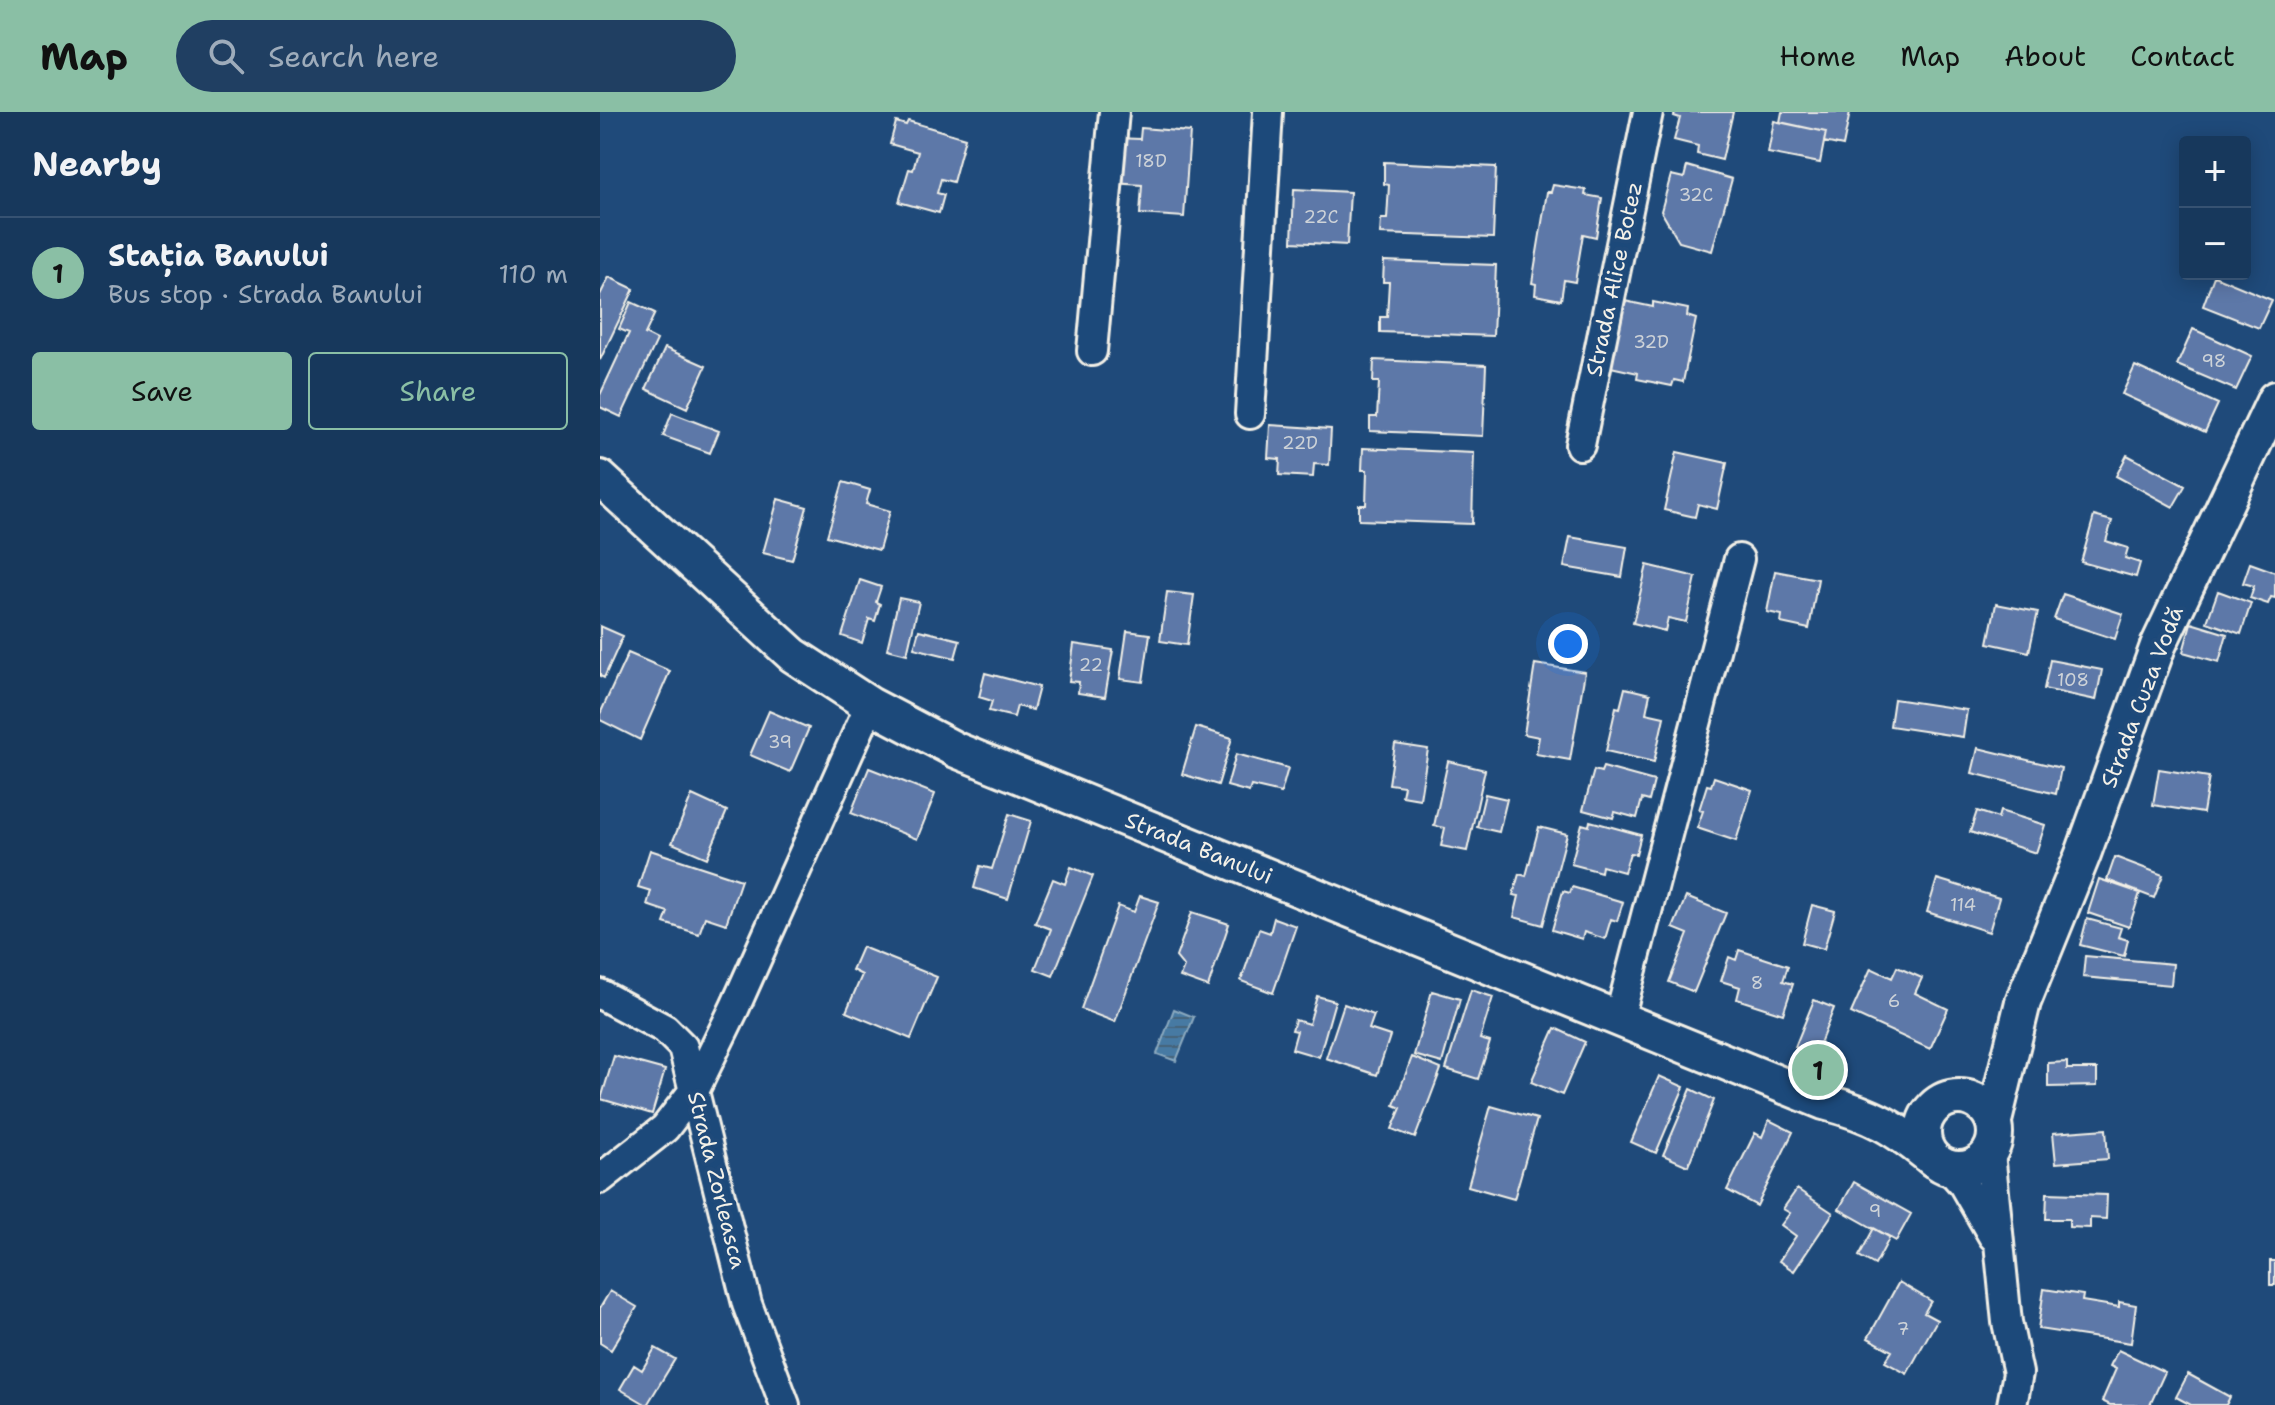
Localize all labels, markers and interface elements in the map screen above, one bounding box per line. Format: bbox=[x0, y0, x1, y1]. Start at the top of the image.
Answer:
search box bbox=[176, 20, 736, 92]
text: Map bbox=[40, 31, 128, 82]
icon: search bbox=[204, 34, 248, 78]
text: Search here bbox=[268, 36, 439, 77]
text: Home bbox=[1779, 37, 1856, 75]
text: Map bbox=[1900, 37, 1960, 75]
text: About bbox=[2004, 37, 2086, 75]
text: Contact bbox=[2130, 37, 2235, 75]
map controls bbox=[2179, 136, 2251, 280]
button: + bbox=[2179, 136, 2251, 208]
text: Nearby bbox=[32, 141, 162, 187]
house number: 18D bbox=[1135, 149, 1167, 173]
street label: Strada Alice Botez bbox=[1579, 179, 1649, 379]
house number: 32C bbox=[1679, 183, 1713, 207]
house number: 22C bbox=[1304, 205, 1338, 229]
button: − bbox=[2179, 208, 2251, 280]
text: Stația Banului bbox=[108, 235, 329, 276]
text: 1 bbox=[52, 256, 64, 291]
text: 110 m bbox=[498, 256, 568, 291]
text: Bus stop · Strada Banului bbox=[108, 276, 423, 311]
house number: 32D bbox=[1633, 330, 1669, 354]
house number: 98 bbox=[2202, 349, 2226, 373]
button: Save bbox=[32, 352, 292, 430]
button: Share bbox=[308, 352, 568, 430]
house number: 22D bbox=[1282, 431, 1318, 455]
street label: Strada Cuza Vodă bbox=[2094, 602, 2190, 792]
your location bbox=[1548, 624, 1588, 664]
house number: 22 bbox=[1079, 653, 1103, 677]
house number: 108 bbox=[2057, 668, 2089, 692]
house number: 39 bbox=[768, 730, 792, 754]
street label: Strada Banului bbox=[1121, 805, 1277, 891]
house number: 114 bbox=[1950, 893, 1976, 917]
house number: 8 bbox=[1751, 971, 1763, 995]
house number: 6 bbox=[1888, 989, 1900, 1013]
pin: 1 bbox=[1792, 1040, 1844, 1100]
street label: Strada Zorleasca bbox=[681, 1088, 753, 1272]
house number: 9 bbox=[1869, 1199, 1881, 1223]
house number: 7 bbox=[1897, 1317, 1909, 1341]

